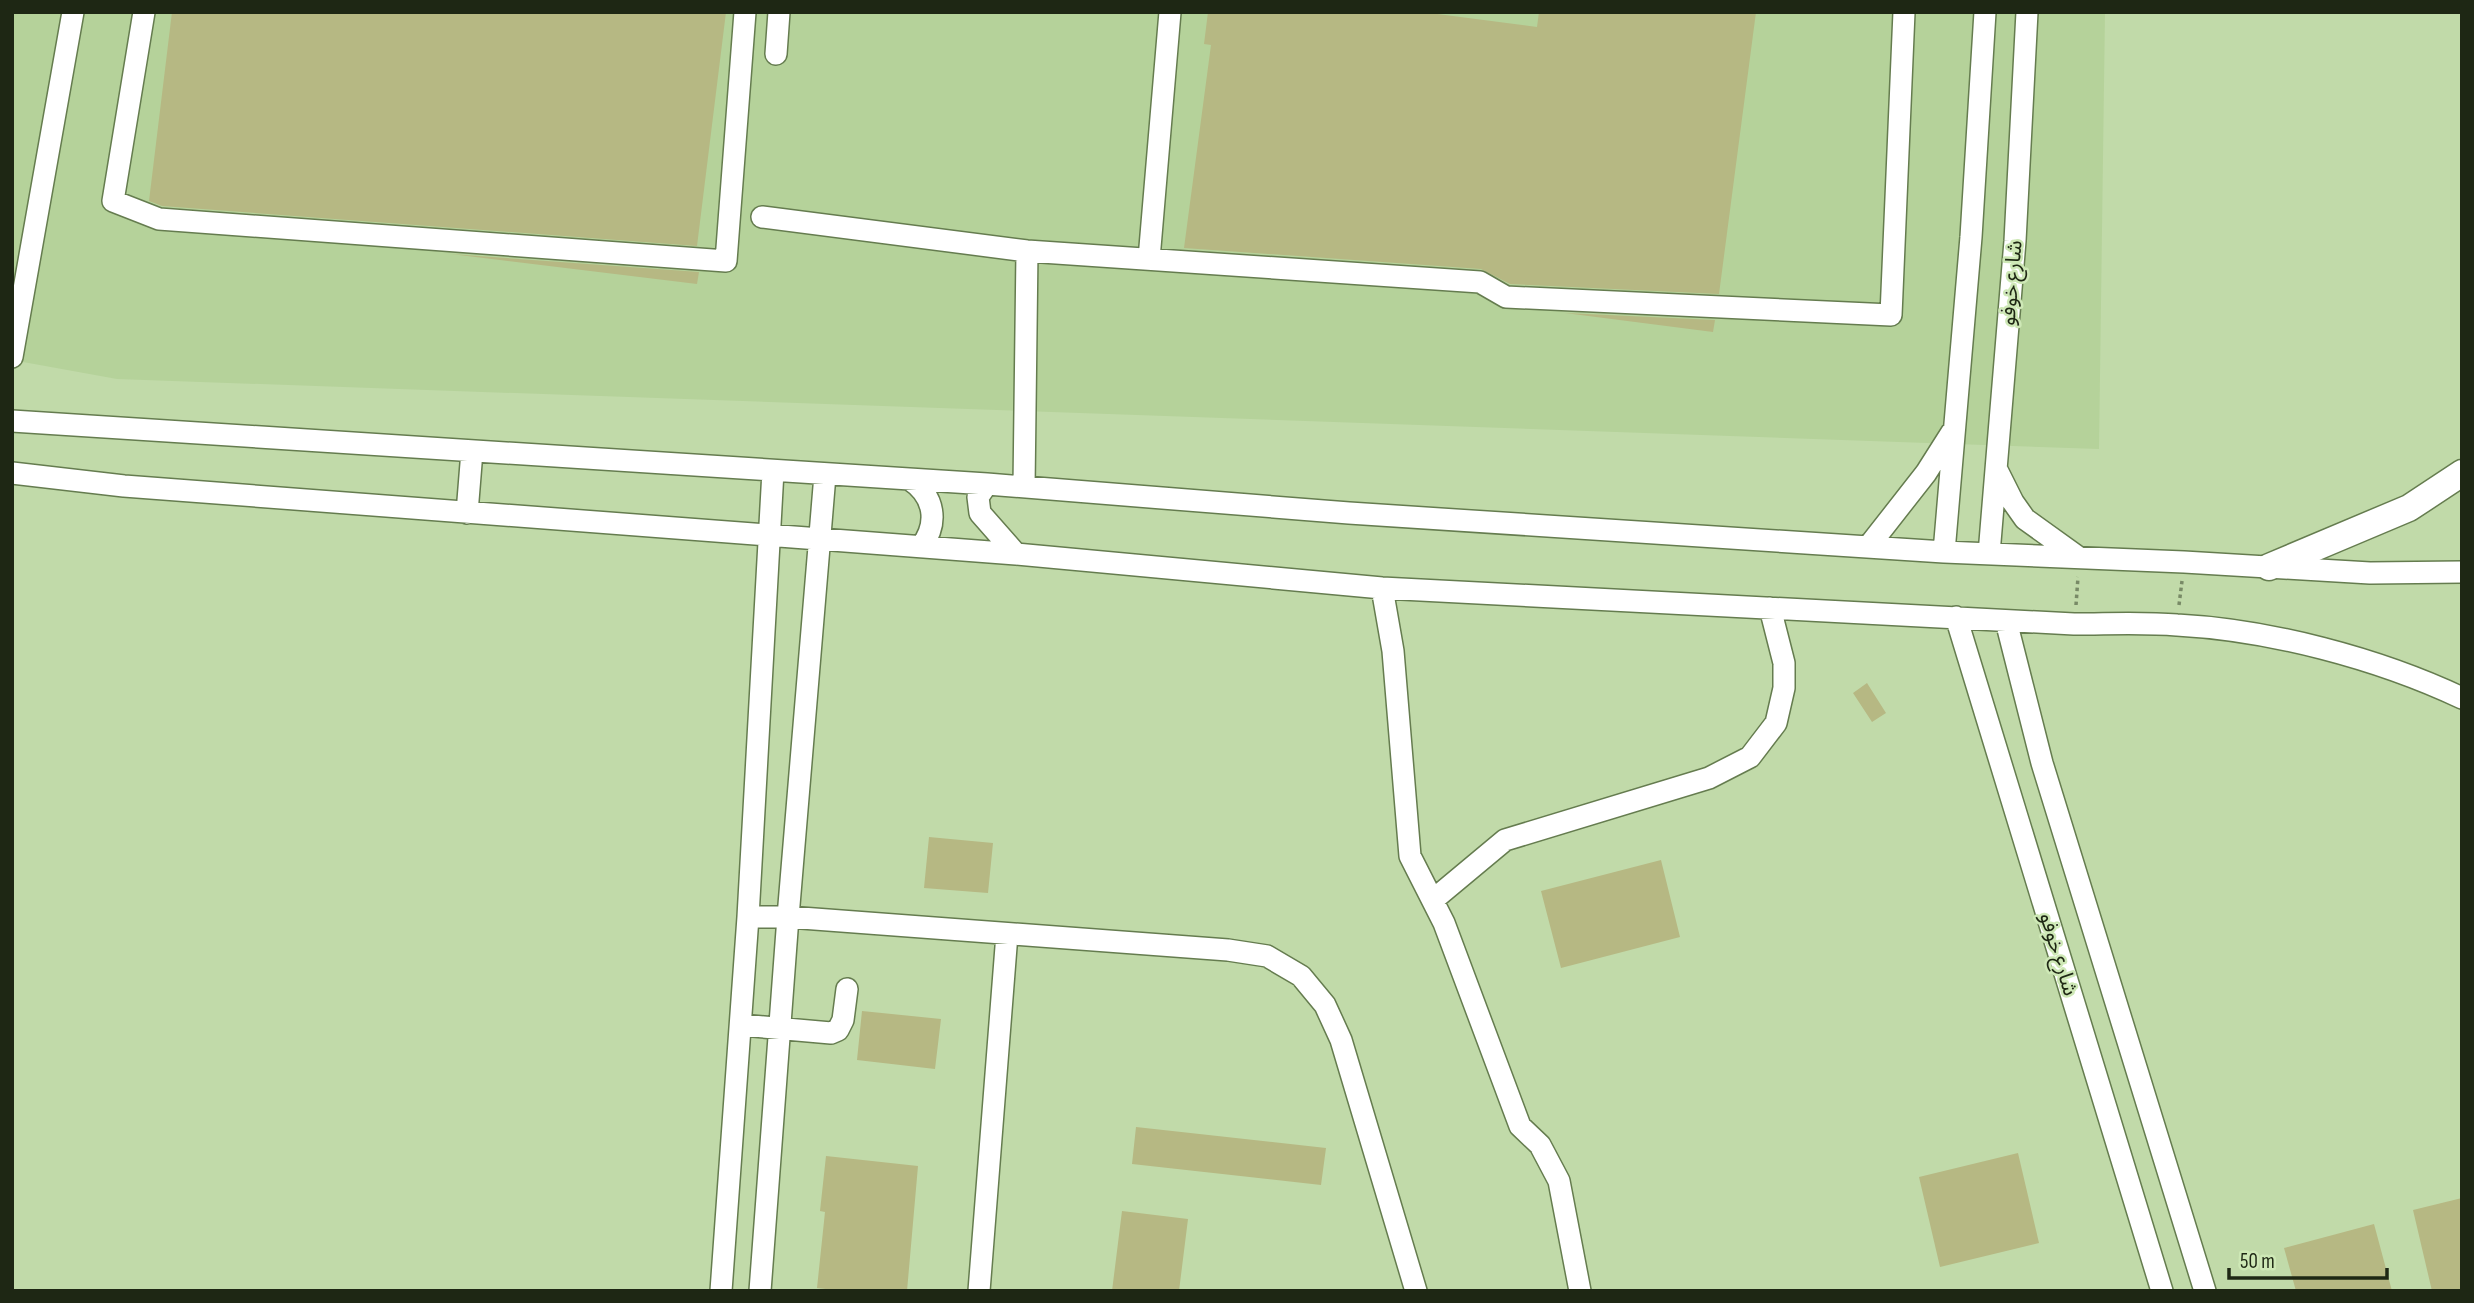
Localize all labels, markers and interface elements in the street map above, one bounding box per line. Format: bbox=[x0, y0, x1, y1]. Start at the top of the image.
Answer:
street label: شارع خوفو bbox=[1995, 239, 2030, 327]
street label: شارع خوفو bbox=[2032, 909, 2083, 999]
scale bar bbox=[2229, 1236, 2386, 1280]
text: 50 m bbox=[2240, 1249, 2275, 1274]

